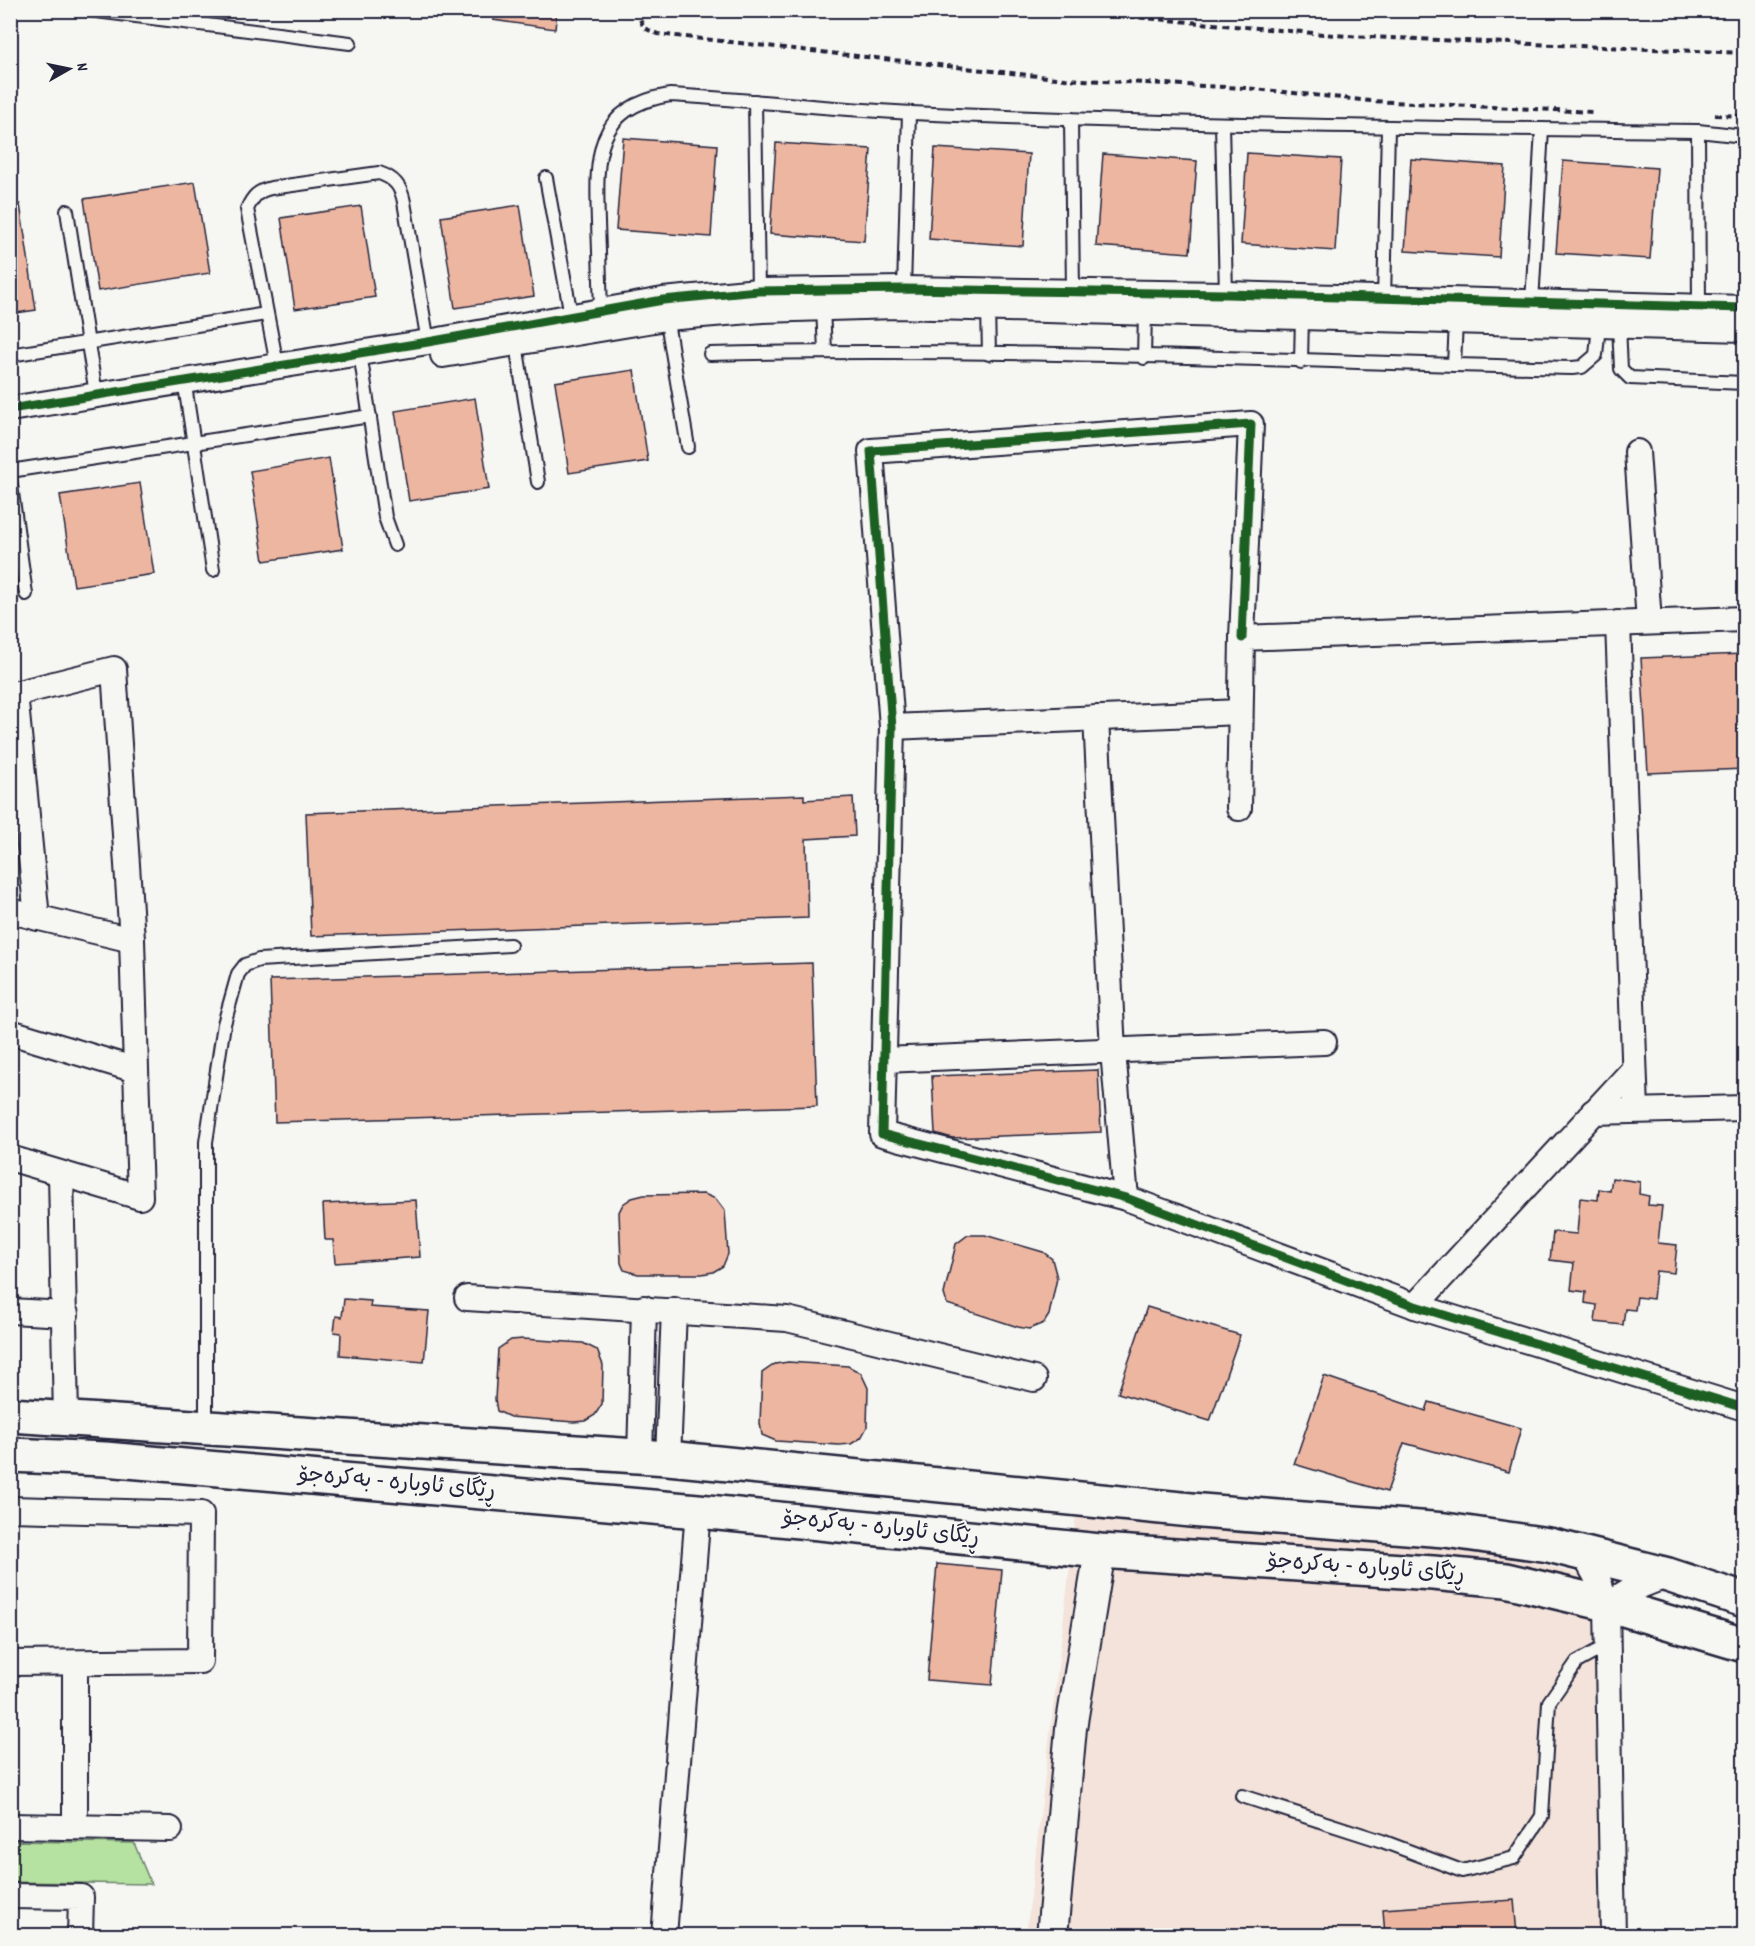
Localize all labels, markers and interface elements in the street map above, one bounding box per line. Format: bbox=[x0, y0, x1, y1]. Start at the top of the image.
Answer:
north arrow bbox=[39, 39, 99, 99]
text: N bbox=[69, 61, 93, 73]
street label: ڕێگای ئاوبارە - بەکرەجۆ bbox=[295, 1460, 497, 1508]
street label: ڕێگای ئاوبارە - بەکرەجۆ bbox=[779, 1503, 981, 1555]
street label: ڕێگای ئاوبارە - بەکرەجۆ bbox=[1265, 1547, 1465, 1591]

